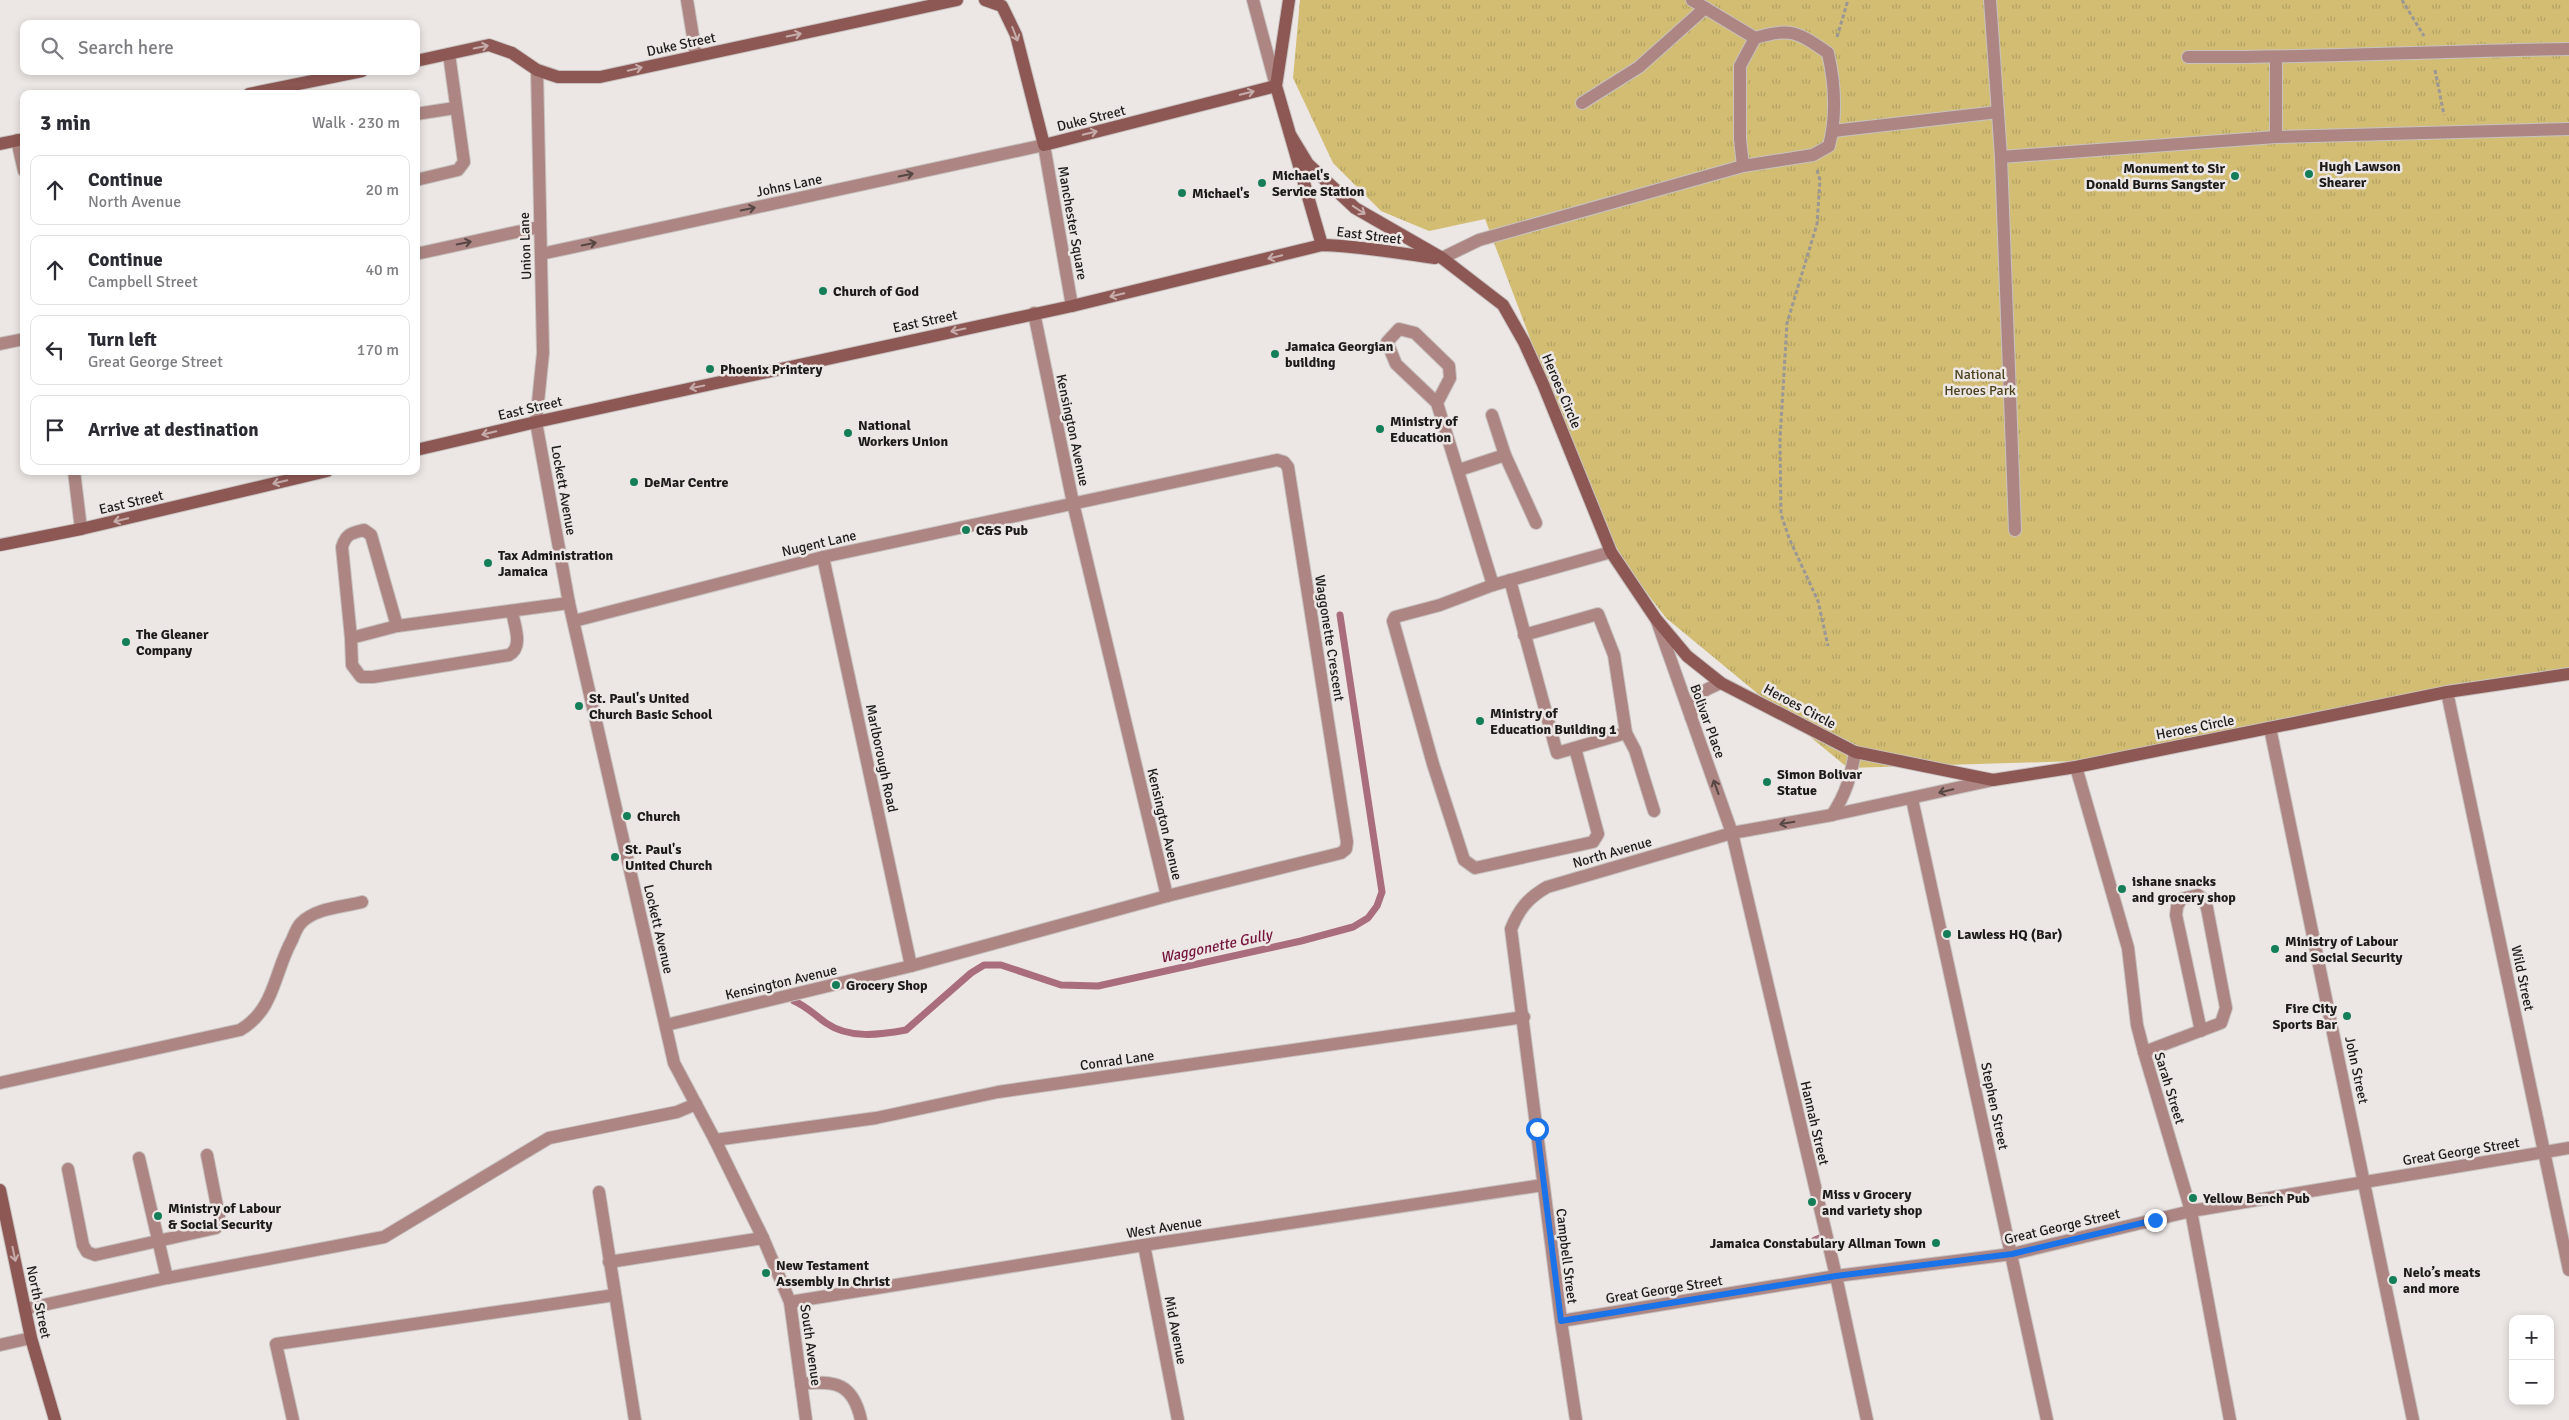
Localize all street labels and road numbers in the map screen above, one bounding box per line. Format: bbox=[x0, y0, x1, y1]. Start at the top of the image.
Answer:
street label: Duke Street bbox=[645, 29, 717, 60]
street label: Duke Street bbox=[1055, 102, 1127, 135]
street label: Manchester Square bbox=[1054, 165, 1091, 281]
street label: Johns Lane bbox=[755, 170, 824, 201]
street label: Union Lane bbox=[516, 212, 535, 280]
street label: East Street bbox=[1335, 223, 1403, 248]
street label: East Street bbox=[891, 306, 959, 337]
street label: Heroes Circle bbox=[1538, 351, 1585, 431]
street label: Kensington Avenue bbox=[1052, 372, 1093, 488]
street label: East Street bbox=[496, 393, 564, 424]
street label: Lockett Avenue bbox=[547, 444, 580, 537]
street label: East Street bbox=[97, 487, 165, 518]
street label: Nugent Lane bbox=[780, 527, 858, 560]
street label: Waggonette Crescent bbox=[1311, 574, 1348, 702]
street label: Heroes Circle bbox=[1761, 680, 1839, 733]
street label: Bolivar Place bbox=[1686, 682, 1729, 761]
street label: Marlborough Road bbox=[862, 702, 901, 814]
street label: Heroes Circle bbox=[2154, 712, 2236, 743]
street label: Kensington Avenue bbox=[1143, 767, 1186, 882]
street label: North Avenue bbox=[1571, 833, 1654, 872]
street label: Lockett Avenue bbox=[640, 883, 677, 975]
street label: Wild Street bbox=[2507, 944, 2538, 1013]
street label: Kensington Avenue bbox=[724, 961, 839, 1004]
street label: John Street bbox=[2341, 1035, 2372, 1105]
street label: Conrad Lane bbox=[1079, 1047, 1155, 1074]
street label: Sarah Street bbox=[2151, 1050, 2189, 1126]
street label: Stephen Street bbox=[1977, 1061, 2012, 1151]
street label: Hannah Street bbox=[1797, 1079, 1833, 1167]
street label: Great George Street bbox=[2401, 1134, 2521, 1169]
street label: Great George Street bbox=[2003, 1205, 2122, 1248]
street label: Campbell Street bbox=[1552, 1207, 1581, 1305]
street label: West Avenue bbox=[1125, 1213, 1203, 1242]
street label: North Street bbox=[22, 1264, 55, 1340]
street label: Great George Street bbox=[1604, 1272, 1724, 1307]
street label: Mid Avenue bbox=[1161, 1294, 1190, 1366]
street label: South Avenue bbox=[796, 1303, 825, 1387]

